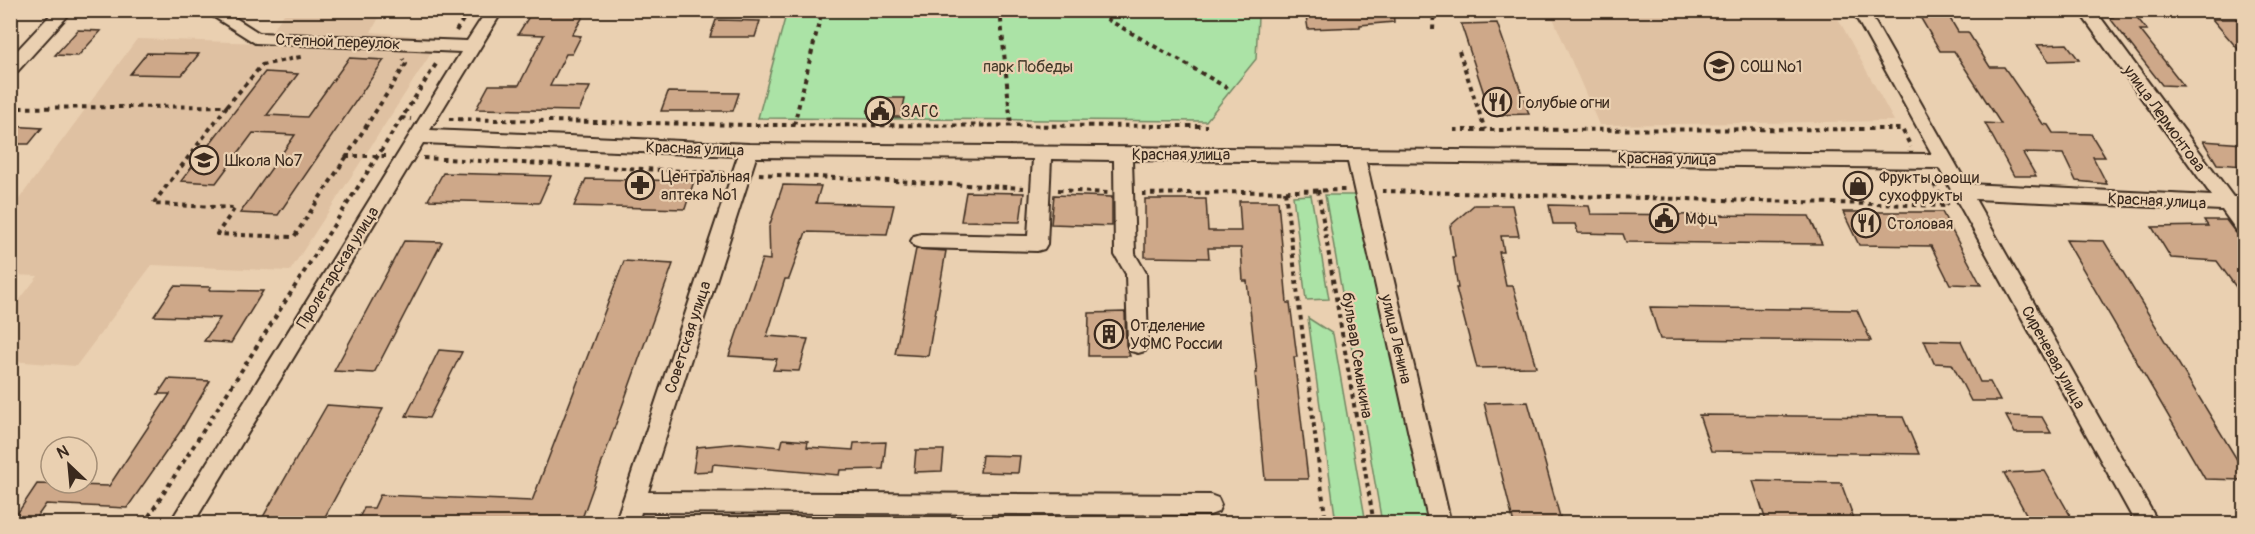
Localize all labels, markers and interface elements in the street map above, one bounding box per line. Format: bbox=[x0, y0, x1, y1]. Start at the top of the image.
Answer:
street label: Степной переулок bbox=[275, 30, 401, 54]
school or university icon: СОШ №1 bbox=[1703, 50, 1735, 82]
park label: парк Победы bbox=[983, 57, 1073, 77]
place label: СОШ №1 bbox=[1740, 57, 1802, 77]
street label: улица Лермонтова bbox=[2118, 60, 2210, 176]
restaurant icon: Голубые огни bbox=[1481, 86, 1513, 118]
place label: Голубые огни bbox=[1518, 93, 1610, 113]
public building icon: ЗАГС bbox=[864, 95, 896, 127]
place label: ЗАГС bbox=[901, 102, 939, 122]
street label: Красная улица bbox=[645, 137, 745, 161]
school or university icon: Школа №7 bbox=[188, 144, 220, 176]
street label: Красная улица bbox=[1132, 145, 1230, 165]
street label: Красная улица bbox=[1618, 148, 1716, 170]
place label: Школа №7 bbox=[225, 151, 303, 171]
place label: Центральная аптека №1 bbox=[661, 167, 750, 205]
place label: Фрукты овощи сухофрукты bbox=[1879, 168, 1979, 206]
pharmacy icon: Центральная аптека №1 bbox=[624, 169, 656, 201]
shop icon: Фрукты овощи сухофрукты bbox=[1842, 170, 1874, 202]
street label: Красная улица bbox=[2107, 188, 2207, 214]
public building icon: Мфц bbox=[1648, 202, 1680, 234]
street label: Пролетарская улица bbox=[292, 203, 383, 332]
restaurant icon: Столовая bbox=[1850, 207, 1882, 239]
place label: Мфц bbox=[1685, 209, 1718, 229]
place label: Столовая bbox=[1887, 214, 1953, 234]
street label: Советская улица bbox=[660, 279, 716, 396]
street label: бульвар Семыкина bbox=[1337, 291, 1377, 420]
street label: улица Ленина bbox=[1376, 291, 1416, 386]
street label: Сиреневая улица bbox=[2017, 303, 2090, 412]
place label: Отделение УФМС России bbox=[1130, 316, 1222, 354]
building icon: Отделение УФМС России bbox=[1093, 318, 1125, 350]
north arrow bbox=[39, 435, 99, 495]
text: N bbox=[54, 441, 72, 464]

